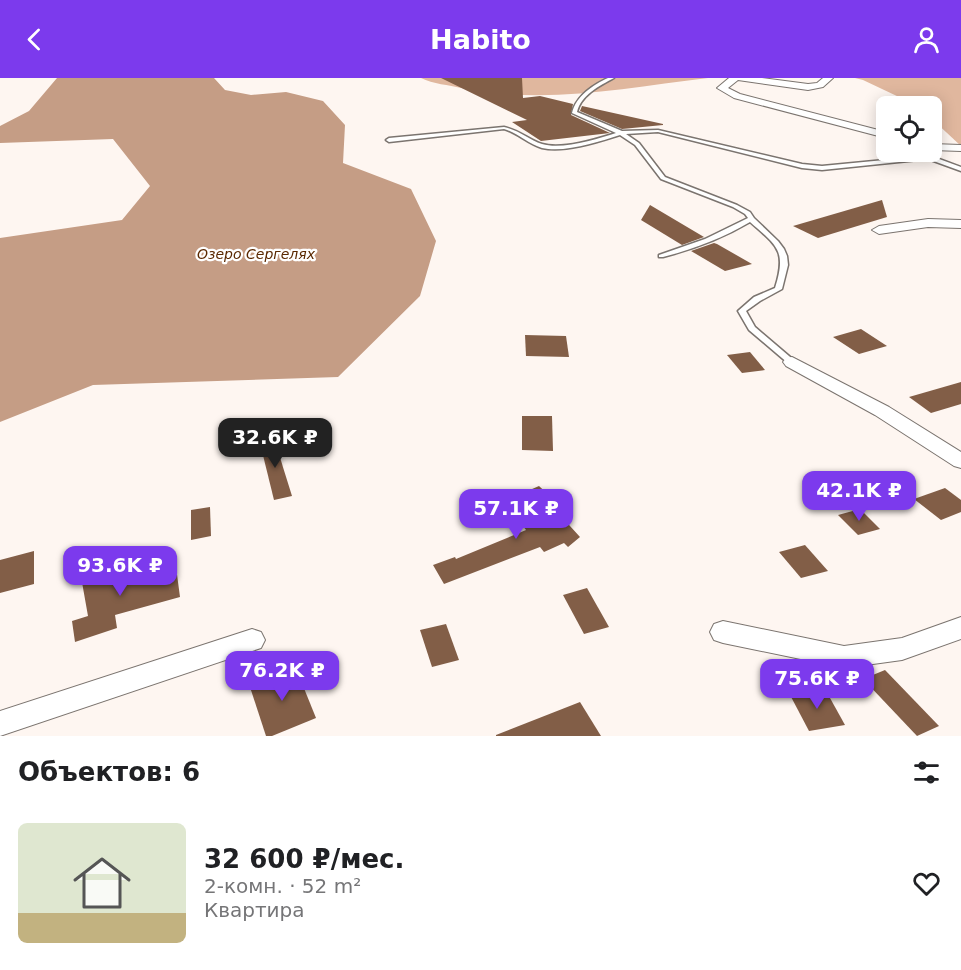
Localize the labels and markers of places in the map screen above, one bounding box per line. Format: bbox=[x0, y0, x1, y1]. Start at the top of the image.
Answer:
pin: 32.6K ₽ bbox=[220, 418, 330, 469]
pin: 42.1K ₽ bbox=[804, 471, 914, 522]
pin: 57.1K ₽ bbox=[461, 489, 571, 540]
pin: 93.6K ₽ bbox=[65, 546, 175, 597]
pin: 76.2K ₽ bbox=[227, 651, 337, 702]
pin: 75.6K ₽ bbox=[762, 659, 872, 710]

